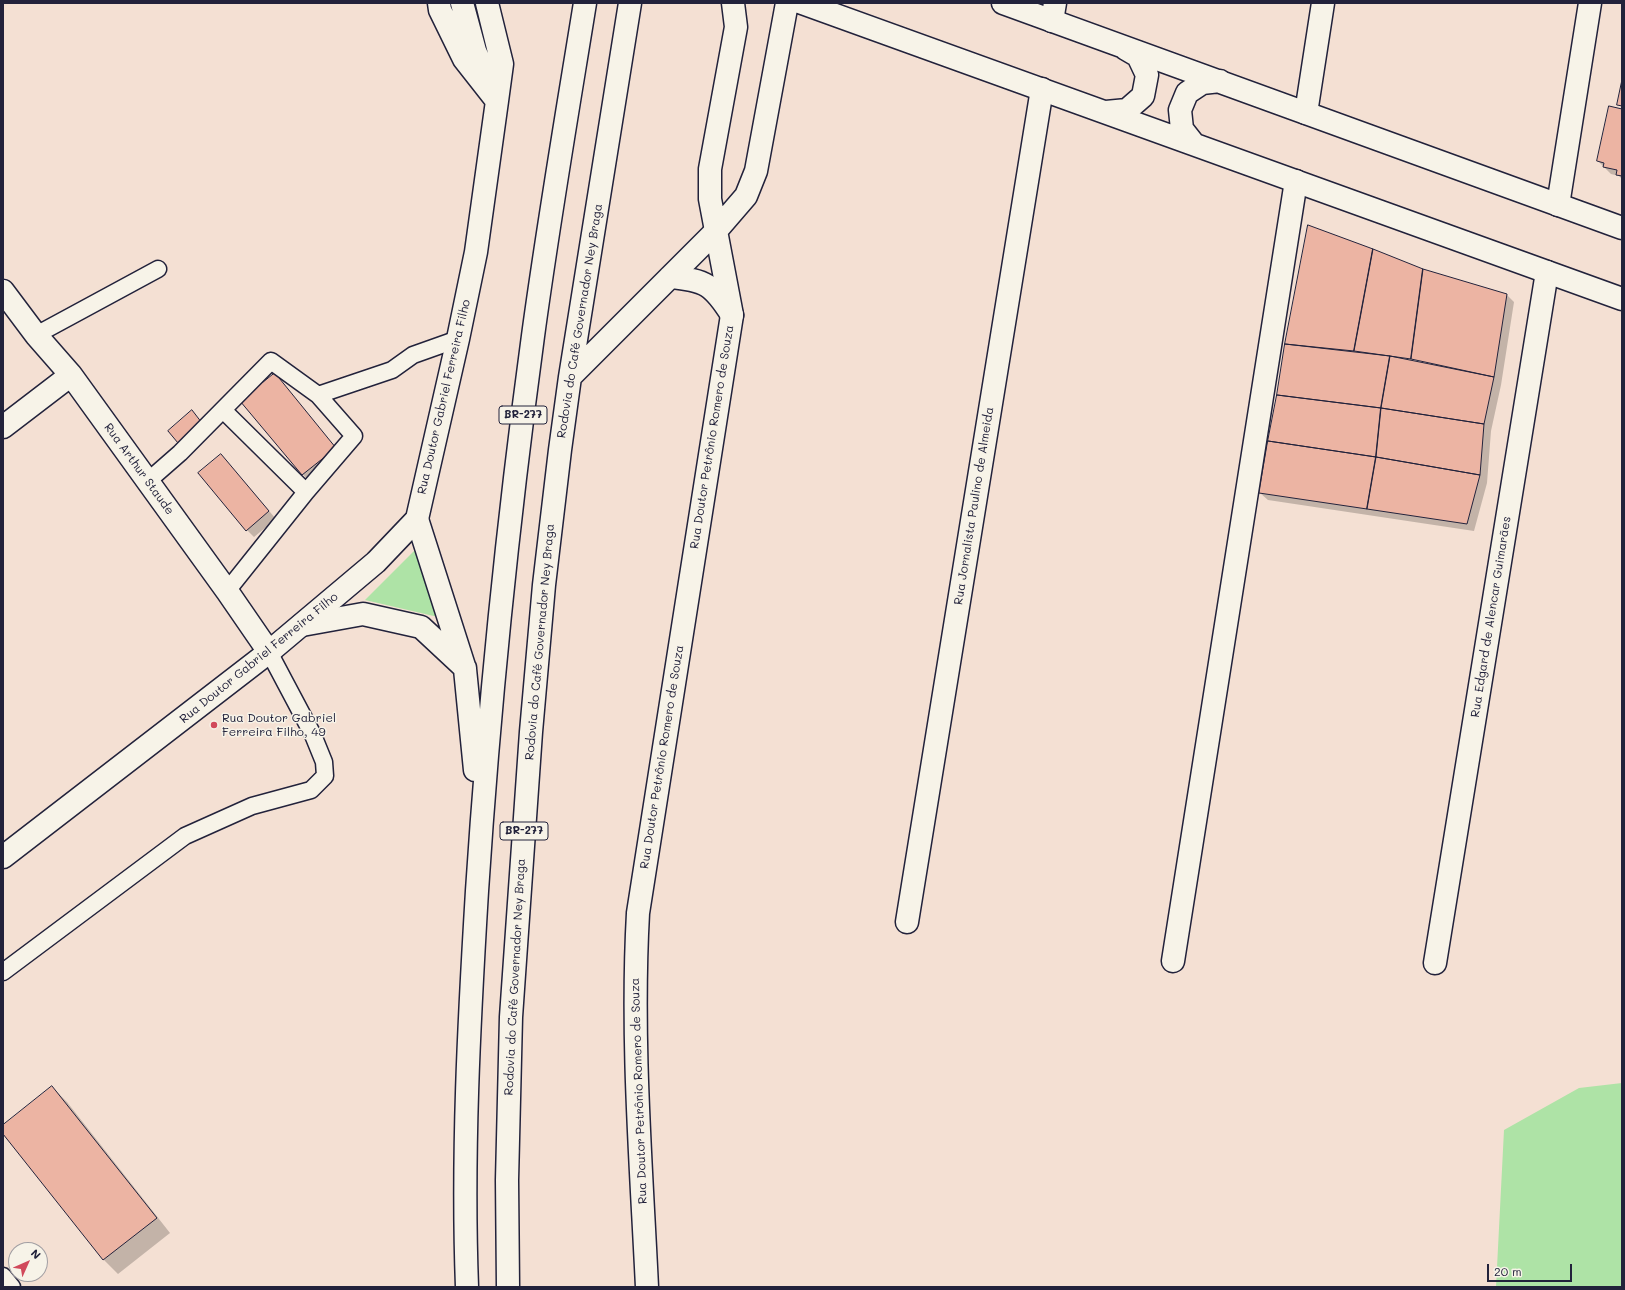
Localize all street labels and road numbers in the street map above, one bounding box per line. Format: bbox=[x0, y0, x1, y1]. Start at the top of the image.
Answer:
street label: Rodovia do Café Governador Ney Braga bbox=[554, 203, 606, 439]
street label: Rua Doutor Gabriel Ferreira Filho bbox=[415, 298, 473, 496]
street label: Rua Doutor Petrônio Romero de Souza bbox=[687, 324, 737, 550]
road number: BR-277 bbox=[499, 406, 547, 424]
street label: Rua Jornalista Paulino de Almeida bbox=[951, 406, 997, 606]
street label: Rua Arthur Staude bbox=[101, 420, 177, 518]
street label: Rua Edgard de Alencar Guimarães bbox=[1468, 515, 1514, 719]
street label: Rodovia do Café Governador Ney Braga bbox=[522, 523, 558, 761]
street label: Rua Doutor Gabriel Ferreira Filho bbox=[177, 590, 341, 726]
street label: Rua Doutor Petrônio Romero de Souza bbox=[637, 644, 687, 870]
road number: BR-277 bbox=[500, 822, 548, 840]
street label: Rodovia do Café Governador Ney Braga bbox=[502, 858, 528, 1096]
street label: Rua Doutor Petrônio Romero de Souza bbox=[628, 978, 650, 1204]

